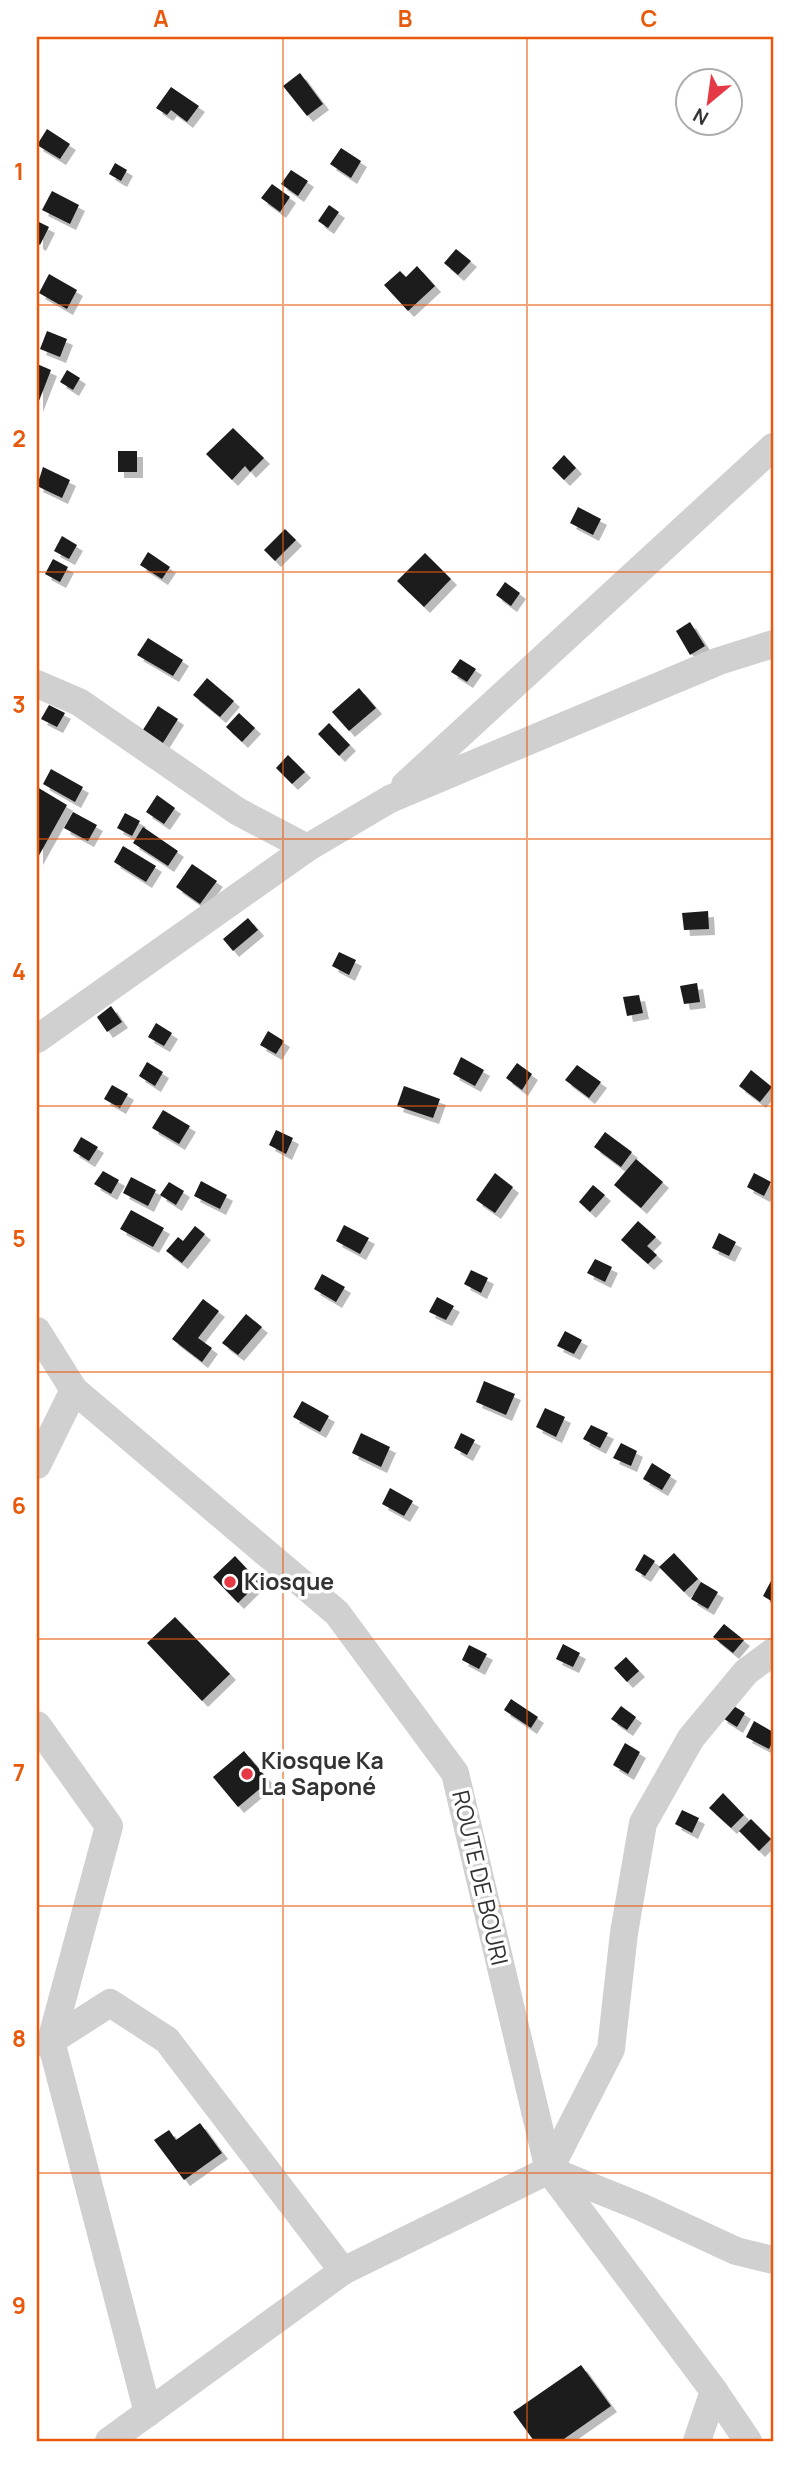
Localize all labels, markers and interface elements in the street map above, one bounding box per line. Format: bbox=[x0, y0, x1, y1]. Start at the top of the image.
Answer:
text: A bbox=[153, 2, 169, 34]
text: B bbox=[398, 2, 412, 34]
text: C bbox=[641, 2, 658, 34]
north arrow bbox=[674, 66, 744, 136]
text: N bbox=[688, 102, 713, 132]
text: 1 bbox=[14, 155, 24, 187]
text: 2 bbox=[12, 422, 26, 454]
text: 3 bbox=[12, 688, 26, 720]
text: 4 bbox=[12, 955, 26, 987]
text: 5 bbox=[12, 1222, 26, 1254]
text: 6 bbox=[12, 1489, 26, 1521]
place label: Kiosque bbox=[244, 1565, 334, 1597]
marker: Kiosque bbox=[222, 1574, 238, 1590]
place label: Kiosque Ka La Saponé bbox=[261, 1744, 384, 1802]
text: 7 bbox=[13, 1756, 25, 1788]
marker: Kiosque Ka La Saponé bbox=[239, 1766, 255, 1782]
street label: ROUTE DE BOURI bbox=[445, 1787, 517, 1968]
text: 8 bbox=[12, 2022, 26, 2054]
text: 9 bbox=[12, 2289, 26, 2321]

